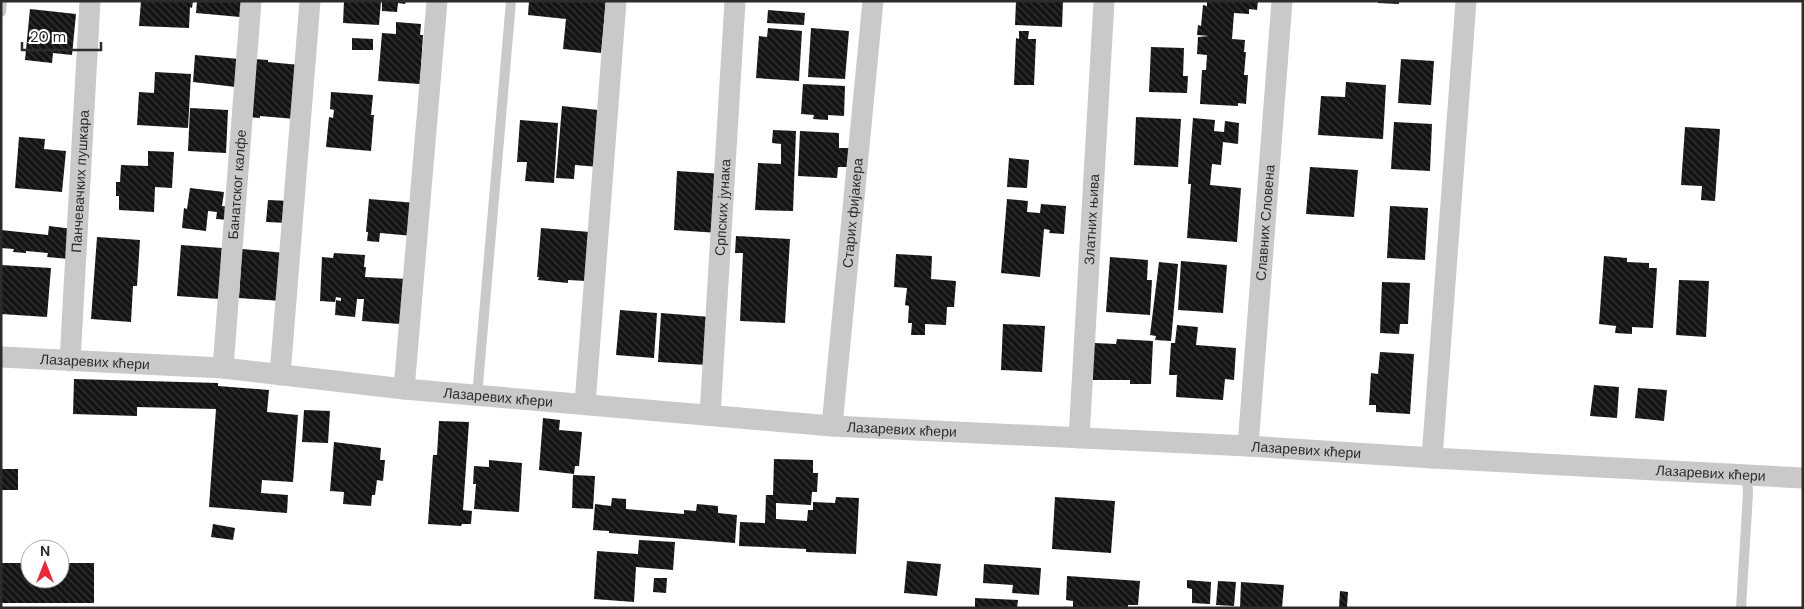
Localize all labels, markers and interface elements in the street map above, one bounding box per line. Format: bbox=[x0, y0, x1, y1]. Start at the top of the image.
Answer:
scale bar bbox=[22, 20, 101, 52]
text: 20 m bbox=[30, 27, 66, 47]
street label: Панчевачких пушкара bbox=[67, 109, 93, 253]
street label: Банатског калфе bbox=[224, 129, 250, 240]
street label: Старих фијакера bbox=[838, 157, 867, 269]
street label: Српских јунака bbox=[711, 158, 734, 256]
street label: Славних Словена bbox=[1252, 164, 1278, 282]
street label: Златних њива bbox=[1080, 173, 1103, 265]
street label: Лазаревих кћери bbox=[40, 350, 150, 373]
street label: Лазаревих кћери bbox=[443, 383, 554, 411]
street label: Лазаревих кћери bbox=[846, 418, 957, 441]
street label: Лазаревих кћери bbox=[1251, 437, 1362, 462]
street label: Лазаревих кћери bbox=[1655, 461, 1766, 485]
north arrow bbox=[20, 539, 70, 589]
text: N bbox=[40, 542, 50, 560]

